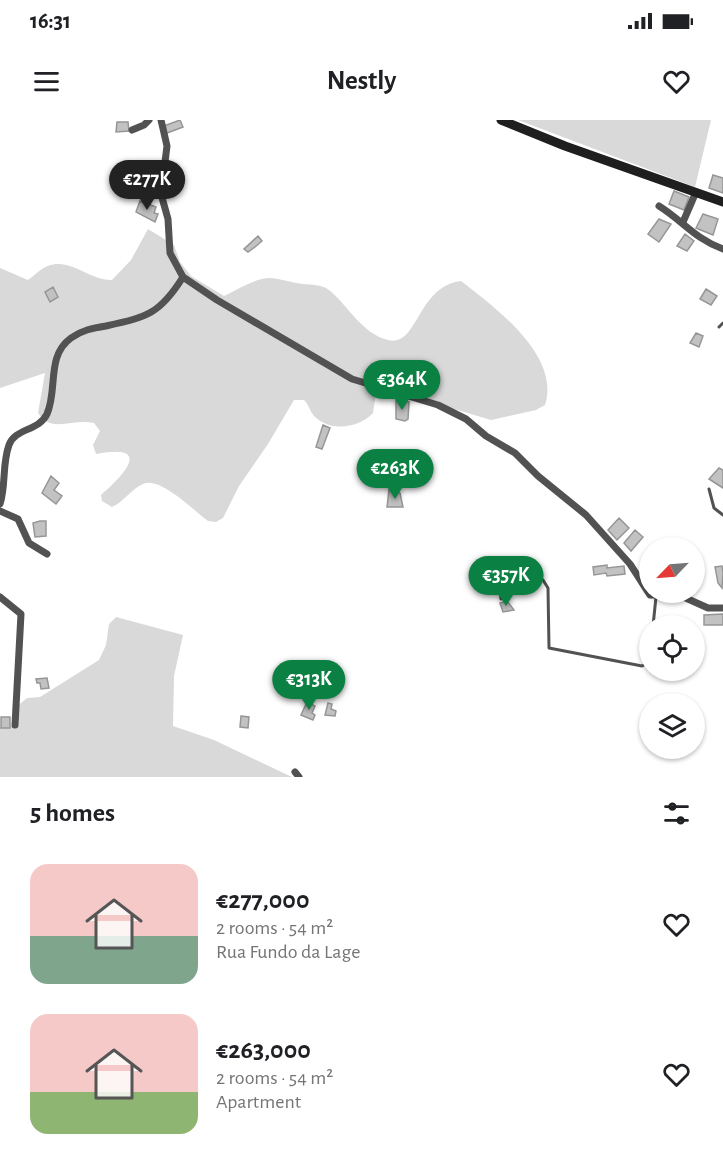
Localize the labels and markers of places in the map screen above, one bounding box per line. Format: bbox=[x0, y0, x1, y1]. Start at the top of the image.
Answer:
pin: €277K bbox=[105, 160, 189, 211]
pin: €364K bbox=[360, 360, 444, 411]
pin: €263K bbox=[353, 449, 437, 500]
pin: €357K bbox=[464, 556, 548, 607]
pin: €313K bbox=[267, 660, 351, 711]

